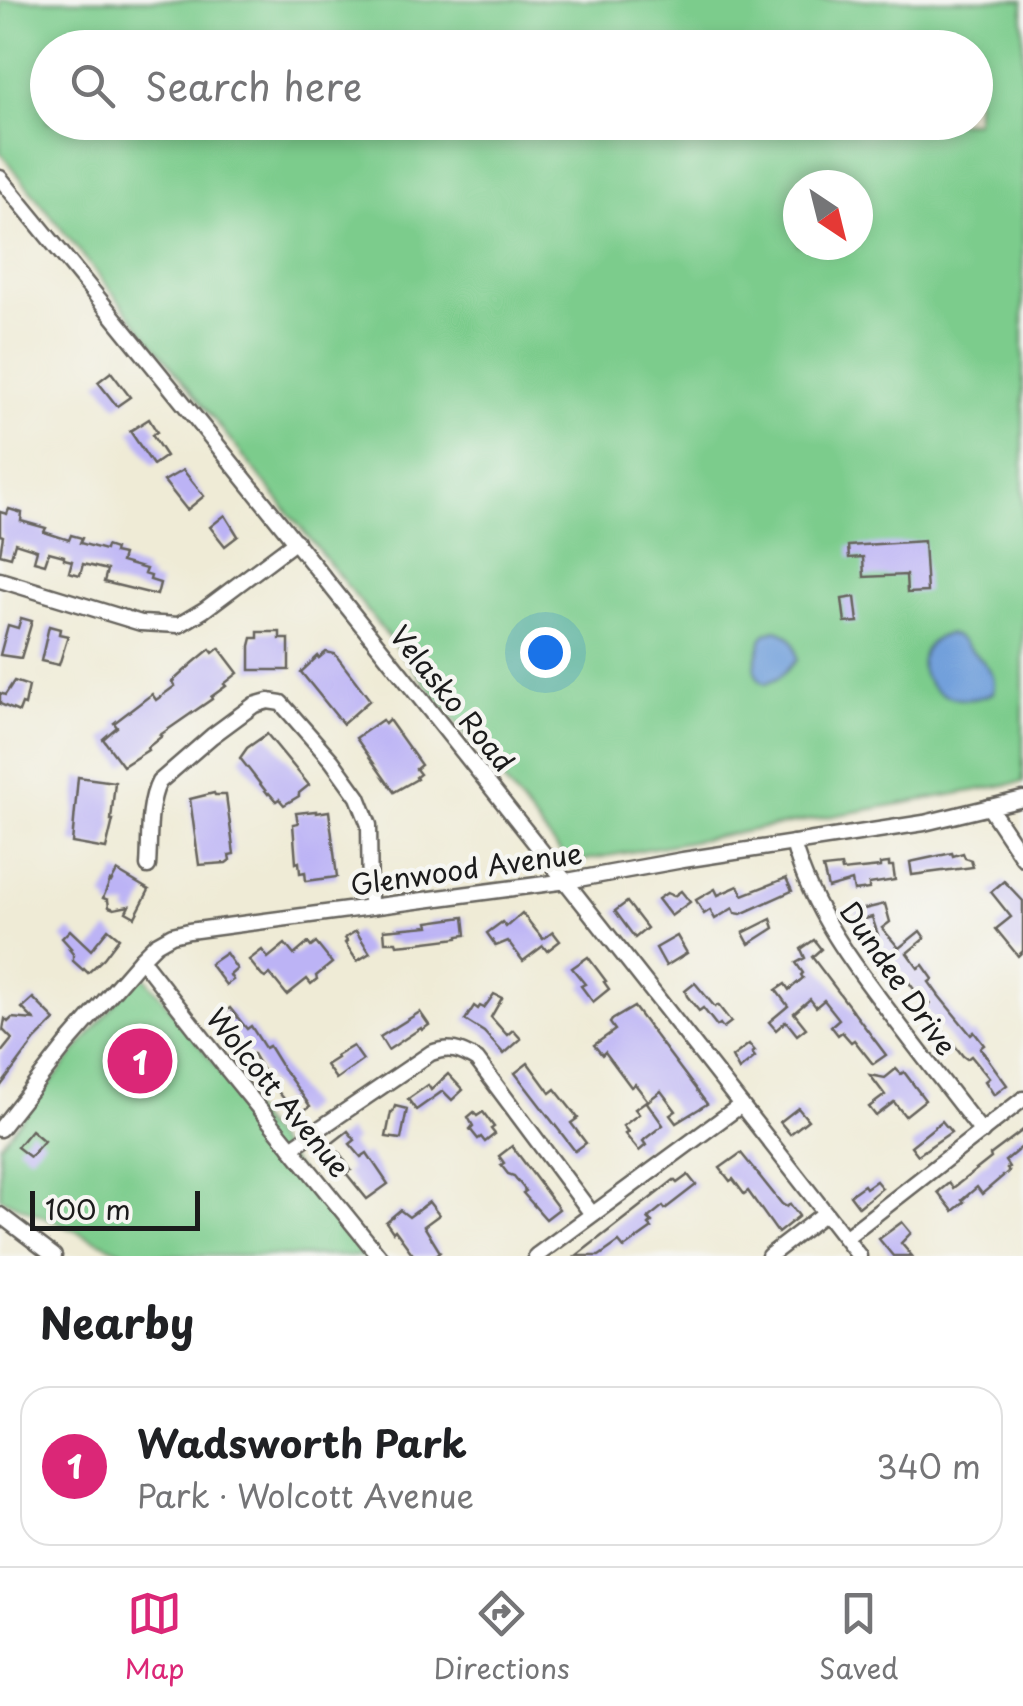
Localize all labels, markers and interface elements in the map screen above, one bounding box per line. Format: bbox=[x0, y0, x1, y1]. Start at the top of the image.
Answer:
search box bbox=[30, 30, 993, 140]
text: Search here bbox=[145, 57, 362, 114]
icon: search bbox=[65, 58, 120, 113]
north arrow bbox=[783, 170, 873, 260]
street label: Velasko Road bbox=[380, 615, 526, 781]
your location bbox=[520, 627, 571, 678]
street label: Glenwood Avenue bbox=[347, 830, 585, 906]
street label: Dundee Drive bbox=[830, 892, 968, 1064]
street label: Wolcott Avenue bbox=[197, 998, 361, 1186]
pin: 1 bbox=[108, 1024, 172, 1098]
scale bar bbox=[30, 1186, 200, 1230]
text: 100 m bbox=[45, 1187, 131, 1230]
text: Nearby bbox=[40, 1290, 194, 1353]
text: Wadsworth Park bbox=[137, 1414, 467, 1471]
text: 1 bbox=[67, 1442, 82, 1490]
text: 340 m bbox=[876, 1442, 981, 1490]
text: Park · Wolcott Avenue bbox=[137, 1471, 474, 1519]
tab: Map bbox=[125, 1586, 184, 1689]
tab: Directions bbox=[434, 1586, 570, 1689]
tab: Saved bbox=[819, 1586, 898, 1689]

